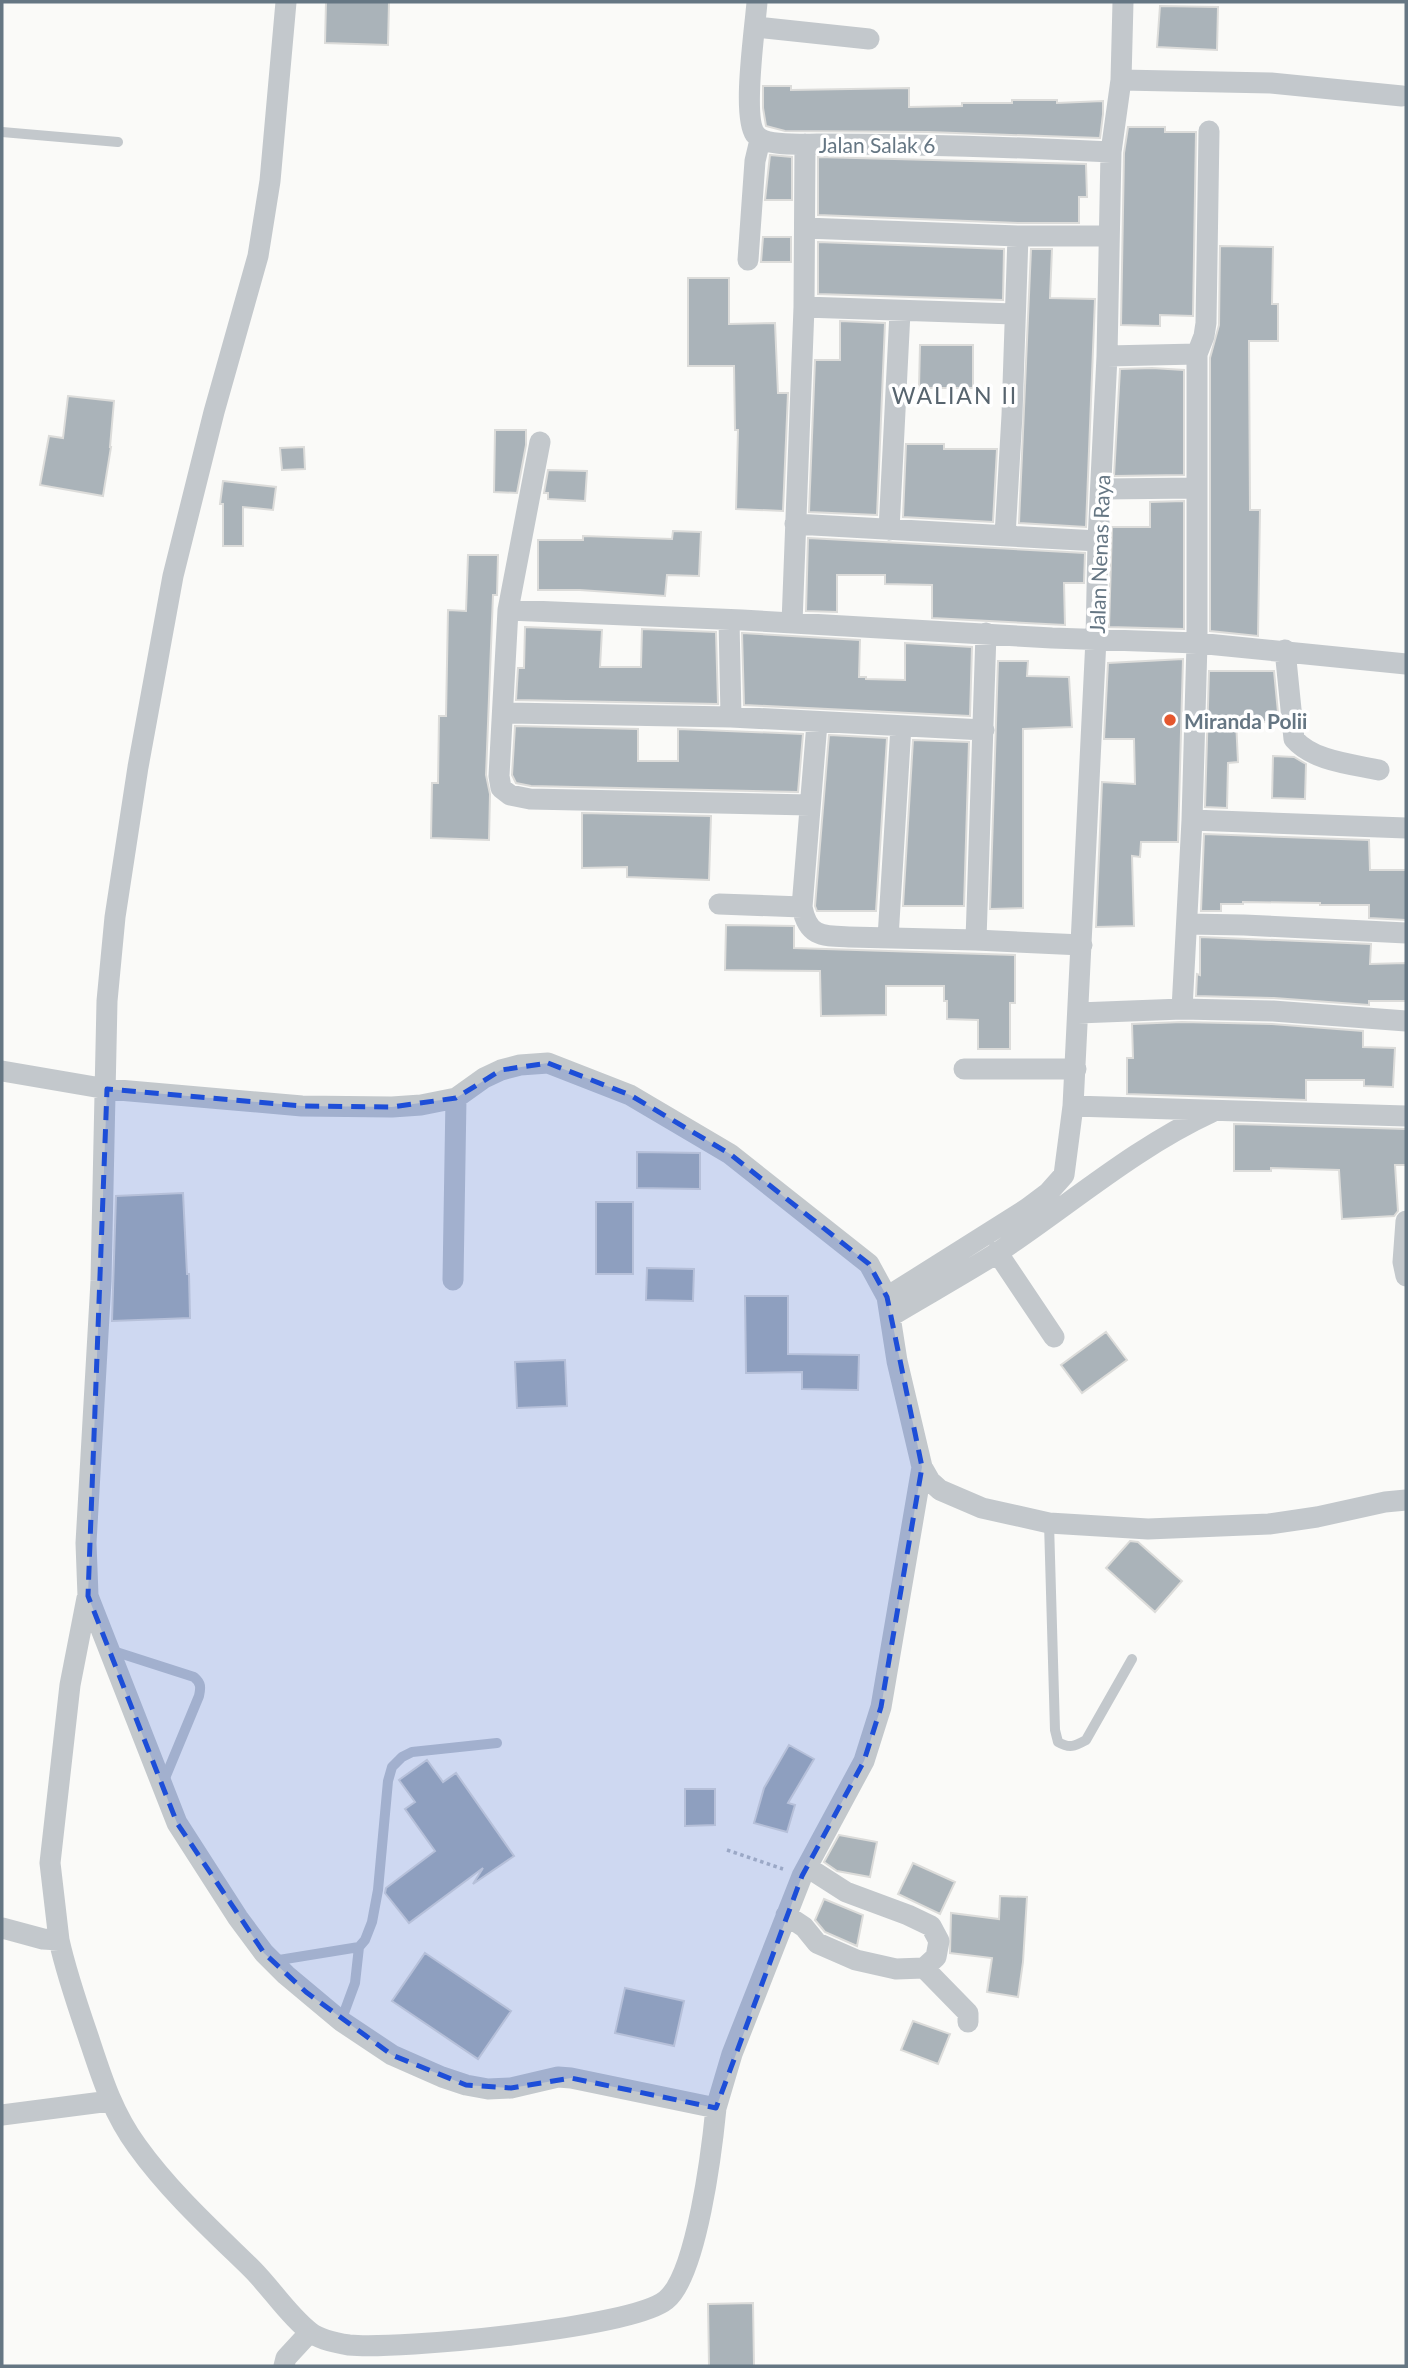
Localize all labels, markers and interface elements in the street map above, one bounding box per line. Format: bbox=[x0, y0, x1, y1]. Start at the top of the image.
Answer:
street label: Jalan Salak 6 bbox=[819, 132, 935, 157]
district label: WALIAN II bbox=[892, 381, 1018, 409]
street label: Jalan Nenas Raya bbox=[1084, 474, 1114, 634]
place label: Miranda Polii bbox=[1184, 708, 1307, 733]
marker: Miranda Polii bbox=[1162, 712, 1178, 728]

